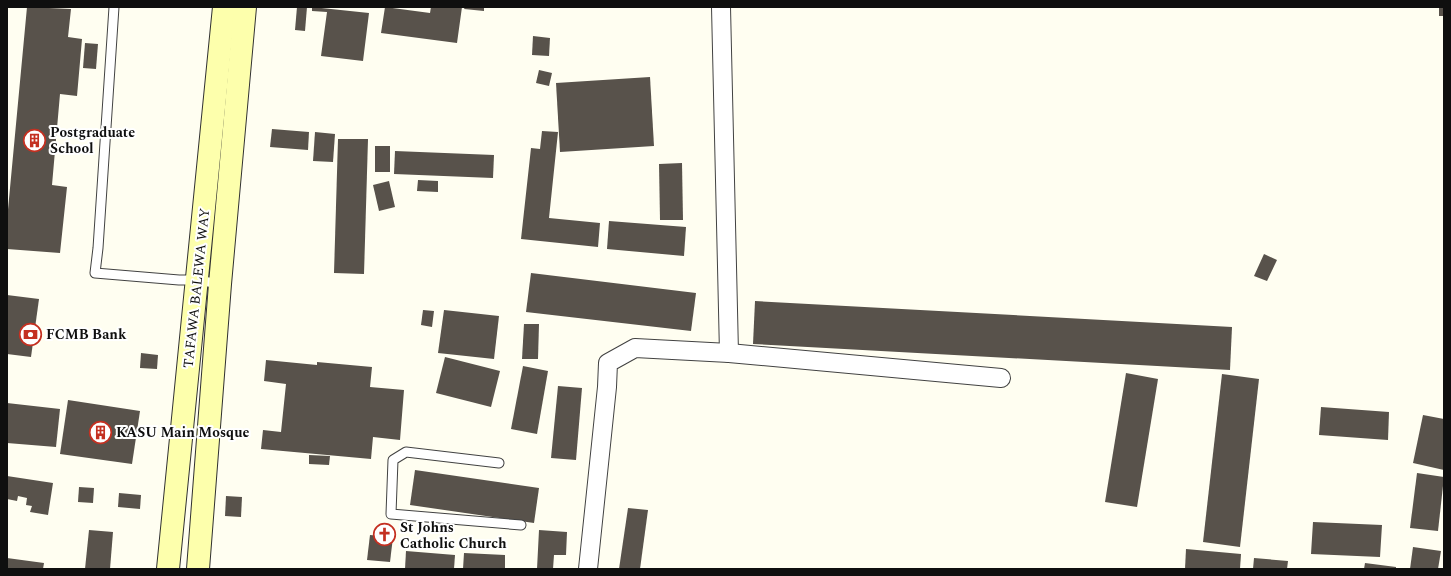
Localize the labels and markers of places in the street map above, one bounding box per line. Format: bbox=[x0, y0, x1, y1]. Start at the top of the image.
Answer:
place label: Postgraduate School bbox=[50, 122, 135, 159]
building icon: Postgraduate School bbox=[22, 127, 48, 153]
bank icon: FCMB Bank bbox=[18, 321, 44, 347]
place label: FCMB Bank bbox=[46, 324, 127, 345]
building icon: KASU Main Mosque bbox=[87, 419, 113, 445]
place label: KASU Main Mosque bbox=[116, 422, 249, 443]
place label: St Johns Catholic Church bbox=[400, 517, 507, 554]
church icon: St Johns Catholic Church bbox=[372, 522, 398, 548]

